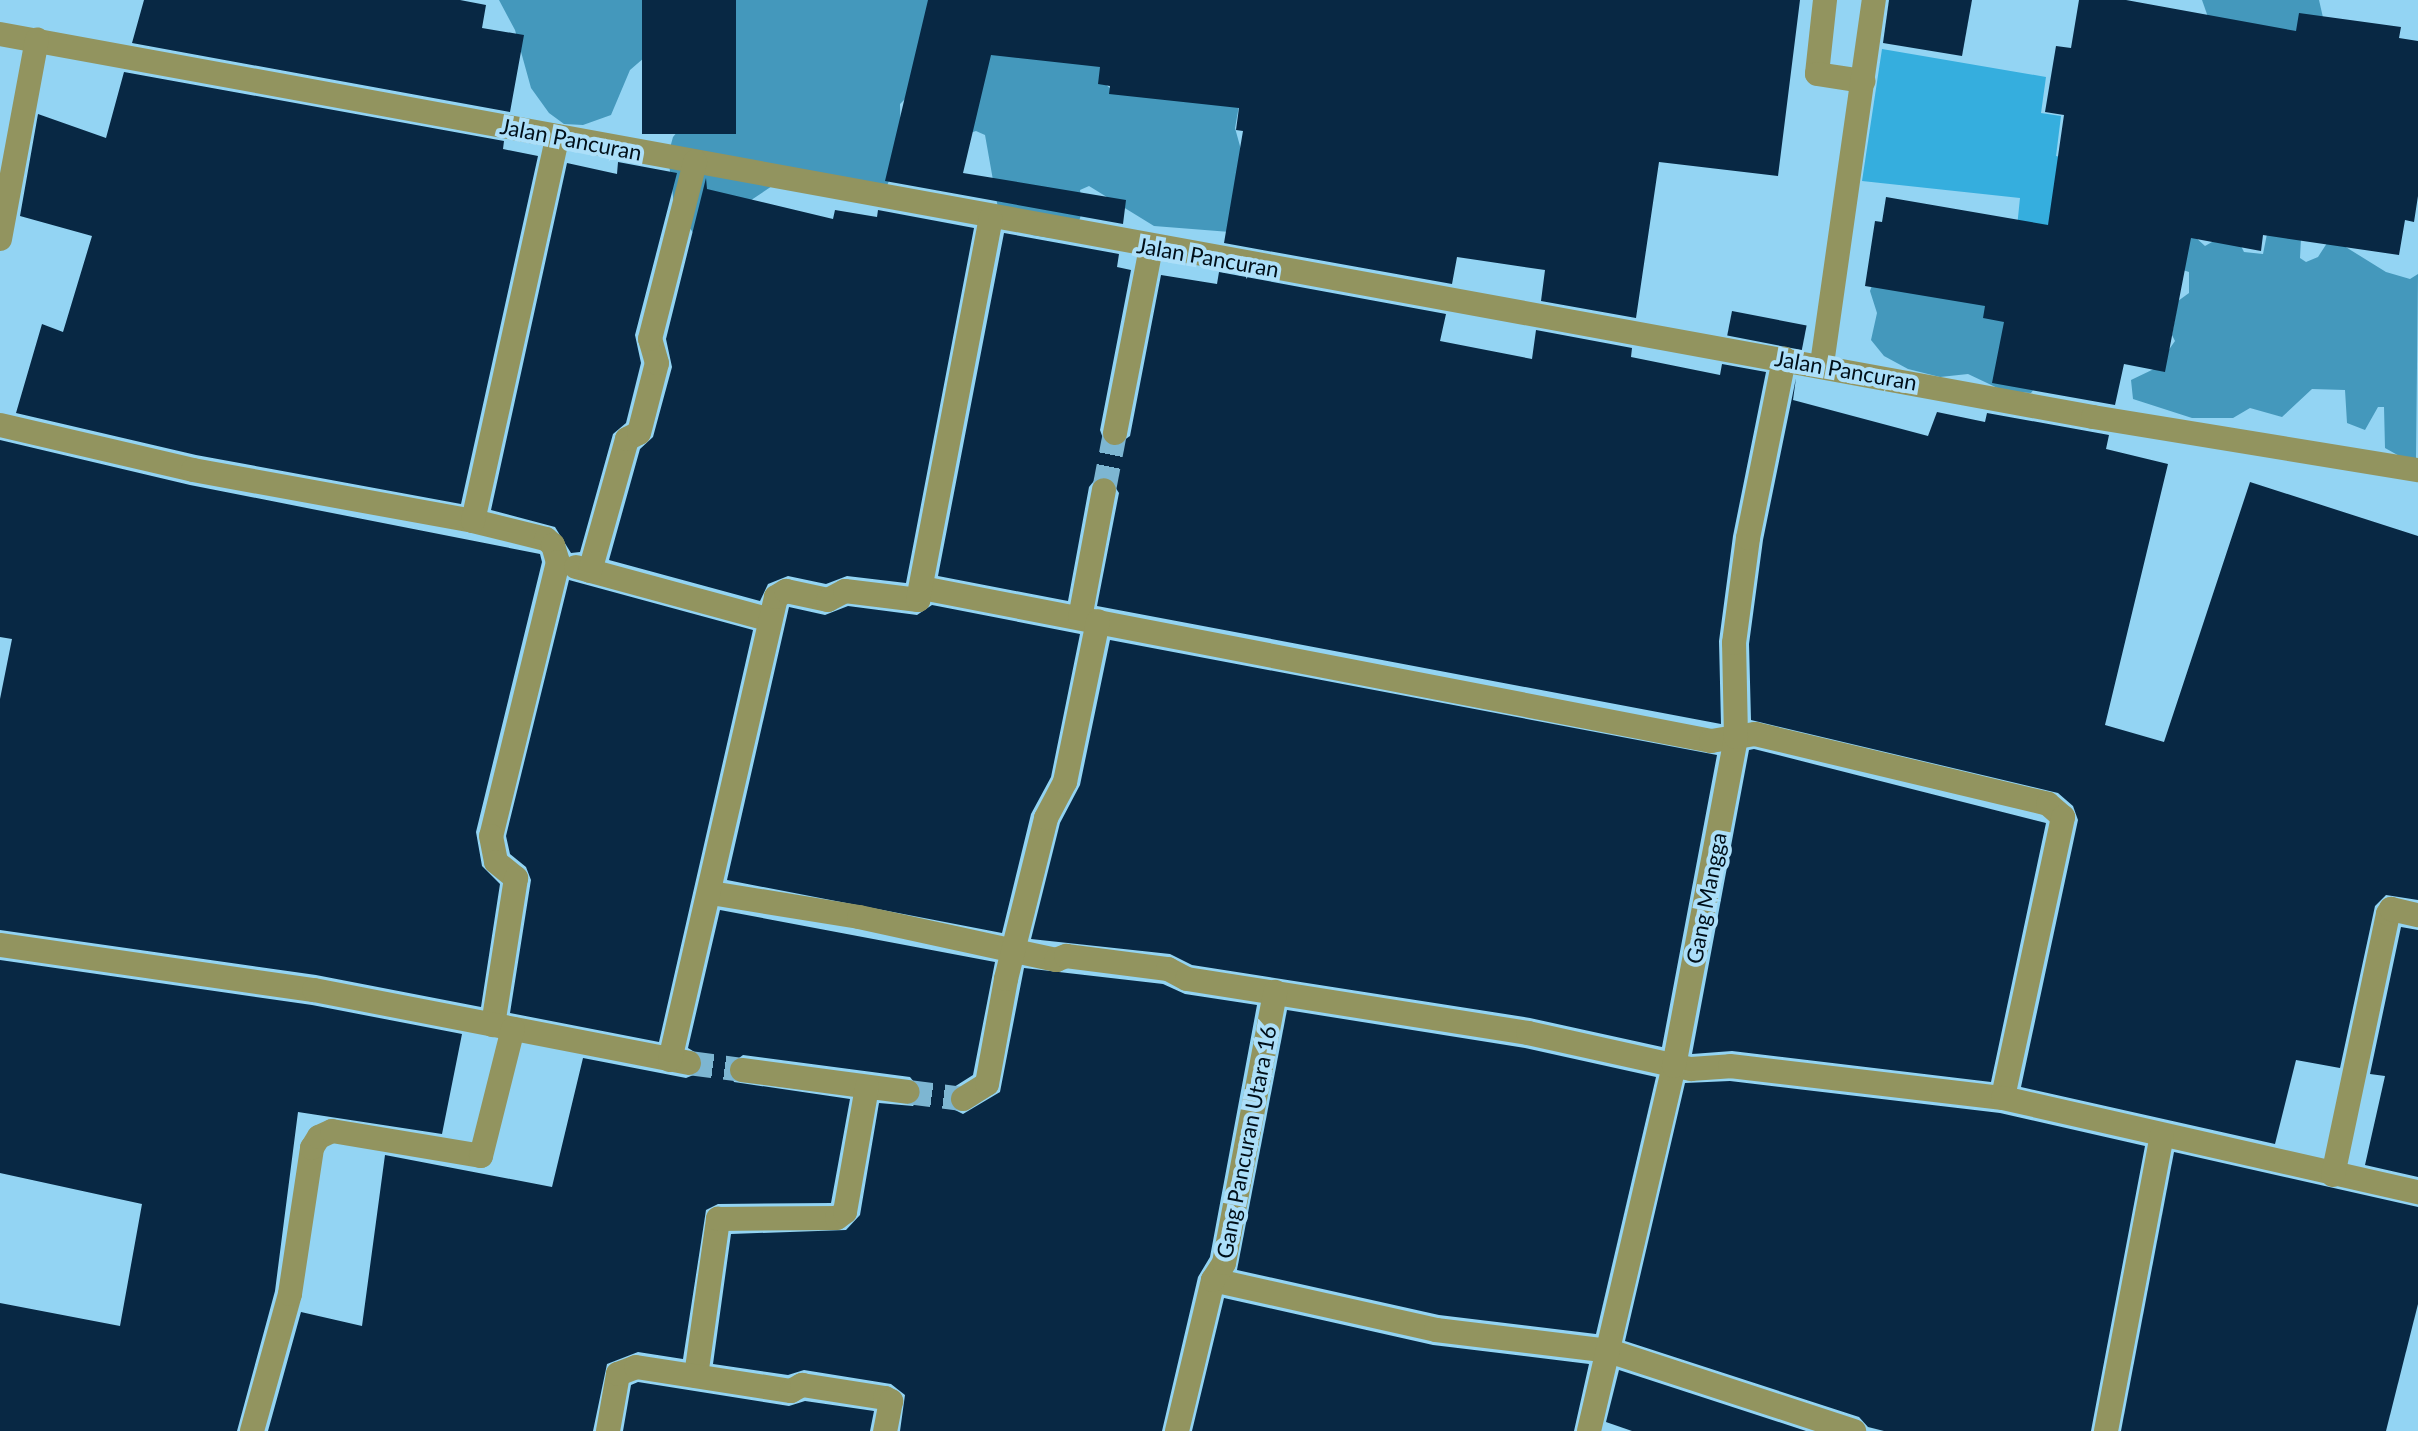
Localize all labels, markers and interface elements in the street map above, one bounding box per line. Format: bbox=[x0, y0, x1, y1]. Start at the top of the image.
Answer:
street label: Jalan Pancuran bbox=[498, 112, 644, 166]
street label: Jalan Pancuran bbox=[1135, 232, 1281, 282]
street label: Jalan Pancuran bbox=[1773, 345, 1919, 395]
street label: Gang Mangga bbox=[1680, 830, 1732, 966]
street label: Gang Pancuran Utara 16 bbox=[1210, 1023, 1282, 1261]

